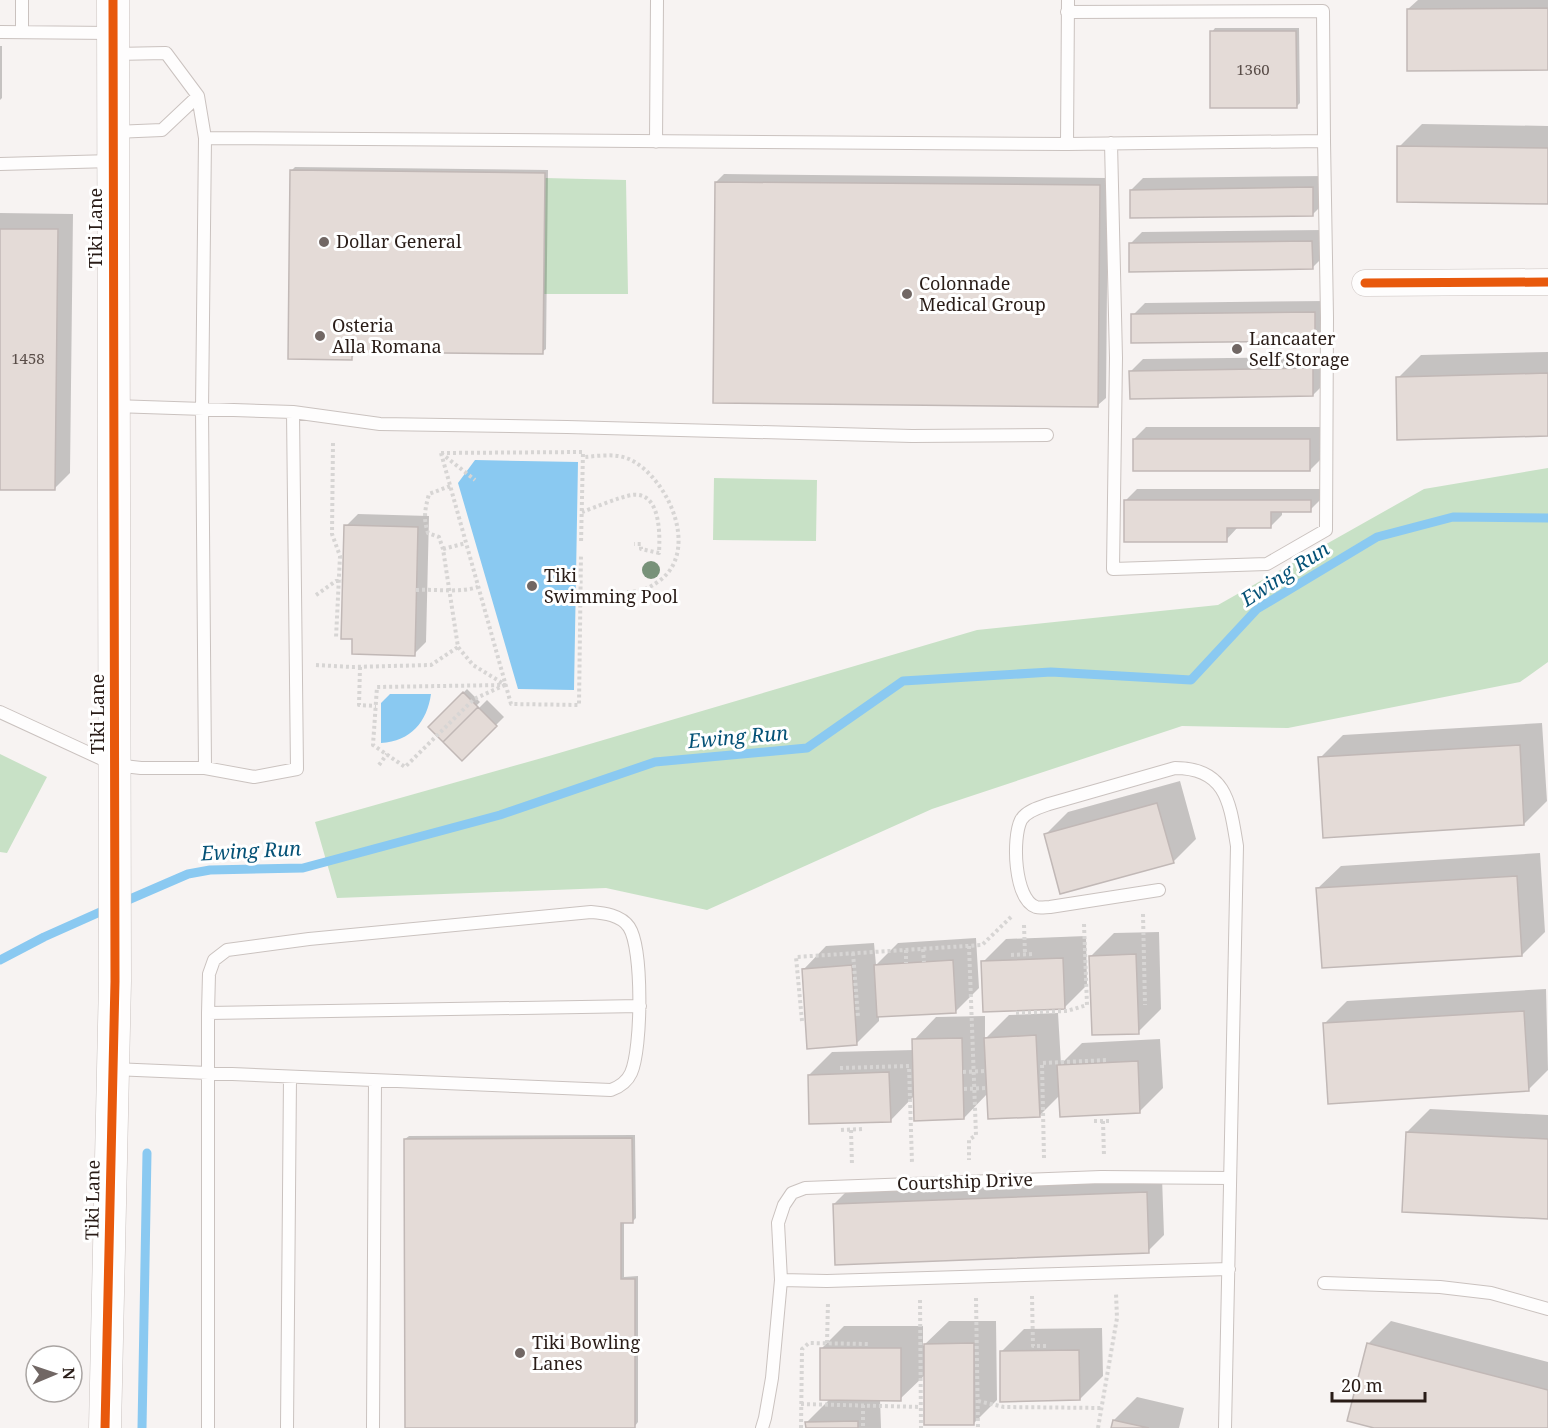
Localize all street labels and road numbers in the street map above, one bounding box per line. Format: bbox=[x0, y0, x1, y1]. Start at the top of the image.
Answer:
street label: Tiki Lane bbox=[83, 188, 107, 268]
street label: Tiki Lane bbox=[85, 674, 109, 754]
street label: Tiki Lane bbox=[79, 1160, 105, 1240]
street label: Courtship Drive bbox=[897, 1167, 1033, 1195]

